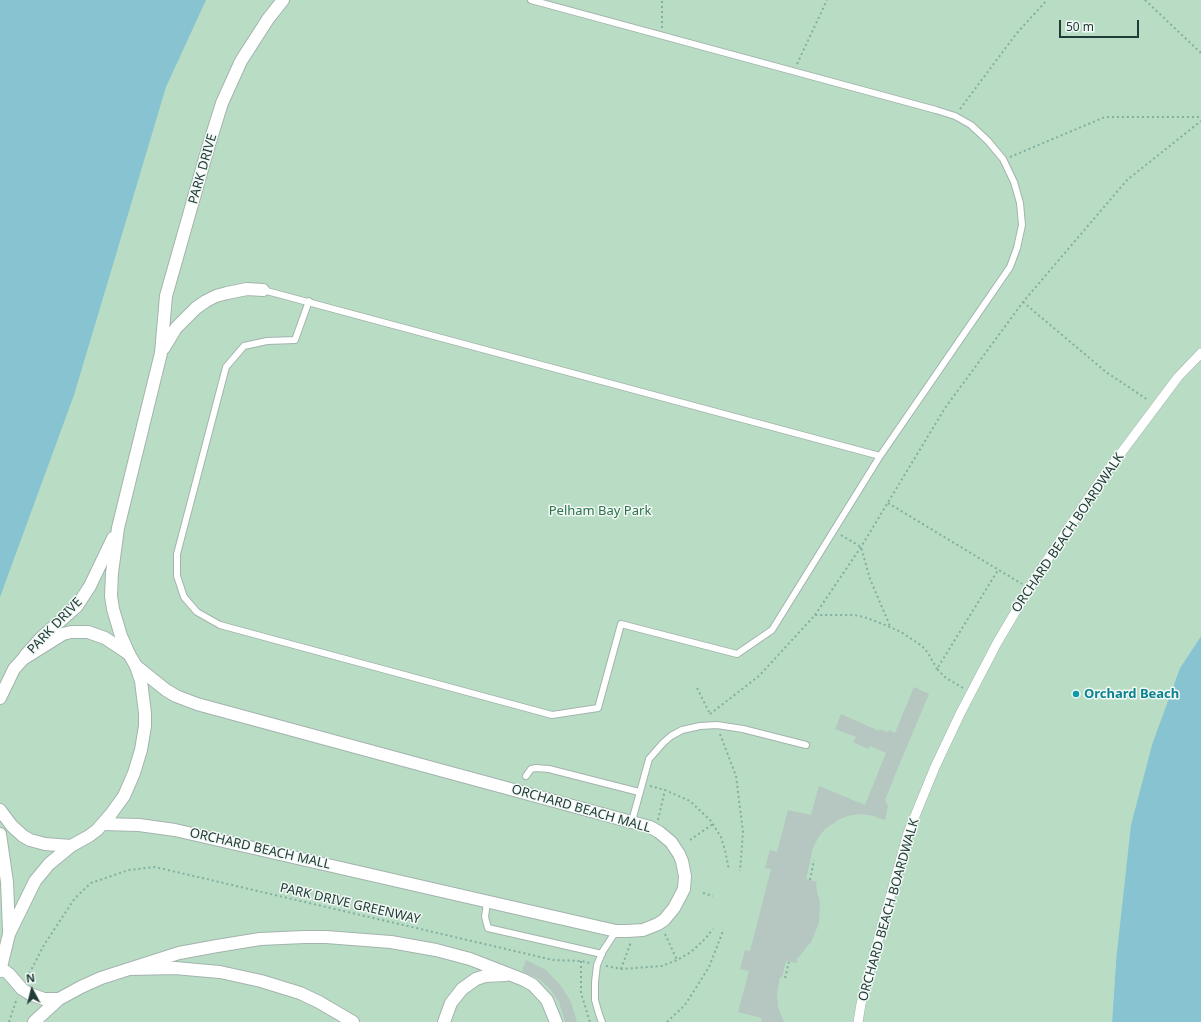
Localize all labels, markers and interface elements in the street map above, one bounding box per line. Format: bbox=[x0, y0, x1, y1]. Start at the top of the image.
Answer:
scale bar bbox=[1061, 12, 1141, 38]
text: 50 m bbox=[1066, 18, 1094, 35]
street label: PARK DRIVE bbox=[186, 132, 220, 206]
street label: ORCHARD BEACH BOARDWALK bbox=[1009, 450, 1127, 616]
park label: Pelham Bay Park bbox=[549, 503, 651, 519]
street label: PARK DRIVE bbox=[24, 595, 86, 657]
place label: Orchard Beach bbox=[1084, 686, 1179, 702]
marker: Orchard Beach bbox=[1071, 689, 1081, 699]
street label: ORCHARD BEACH MALL bbox=[510, 782, 652, 836]
street label: ORCHARD BEACH BOARDWALK bbox=[855, 817, 923, 1003]
street label: ORCHARD BEACH MALL bbox=[188, 825, 332, 873]
street label: PARK DRIVE GREENWAY bbox=[278, 880, 422, 928]
north arrow bbox=[12, 970, 52, 1010]
text: N bbox=[25, 970, 36, 986]

